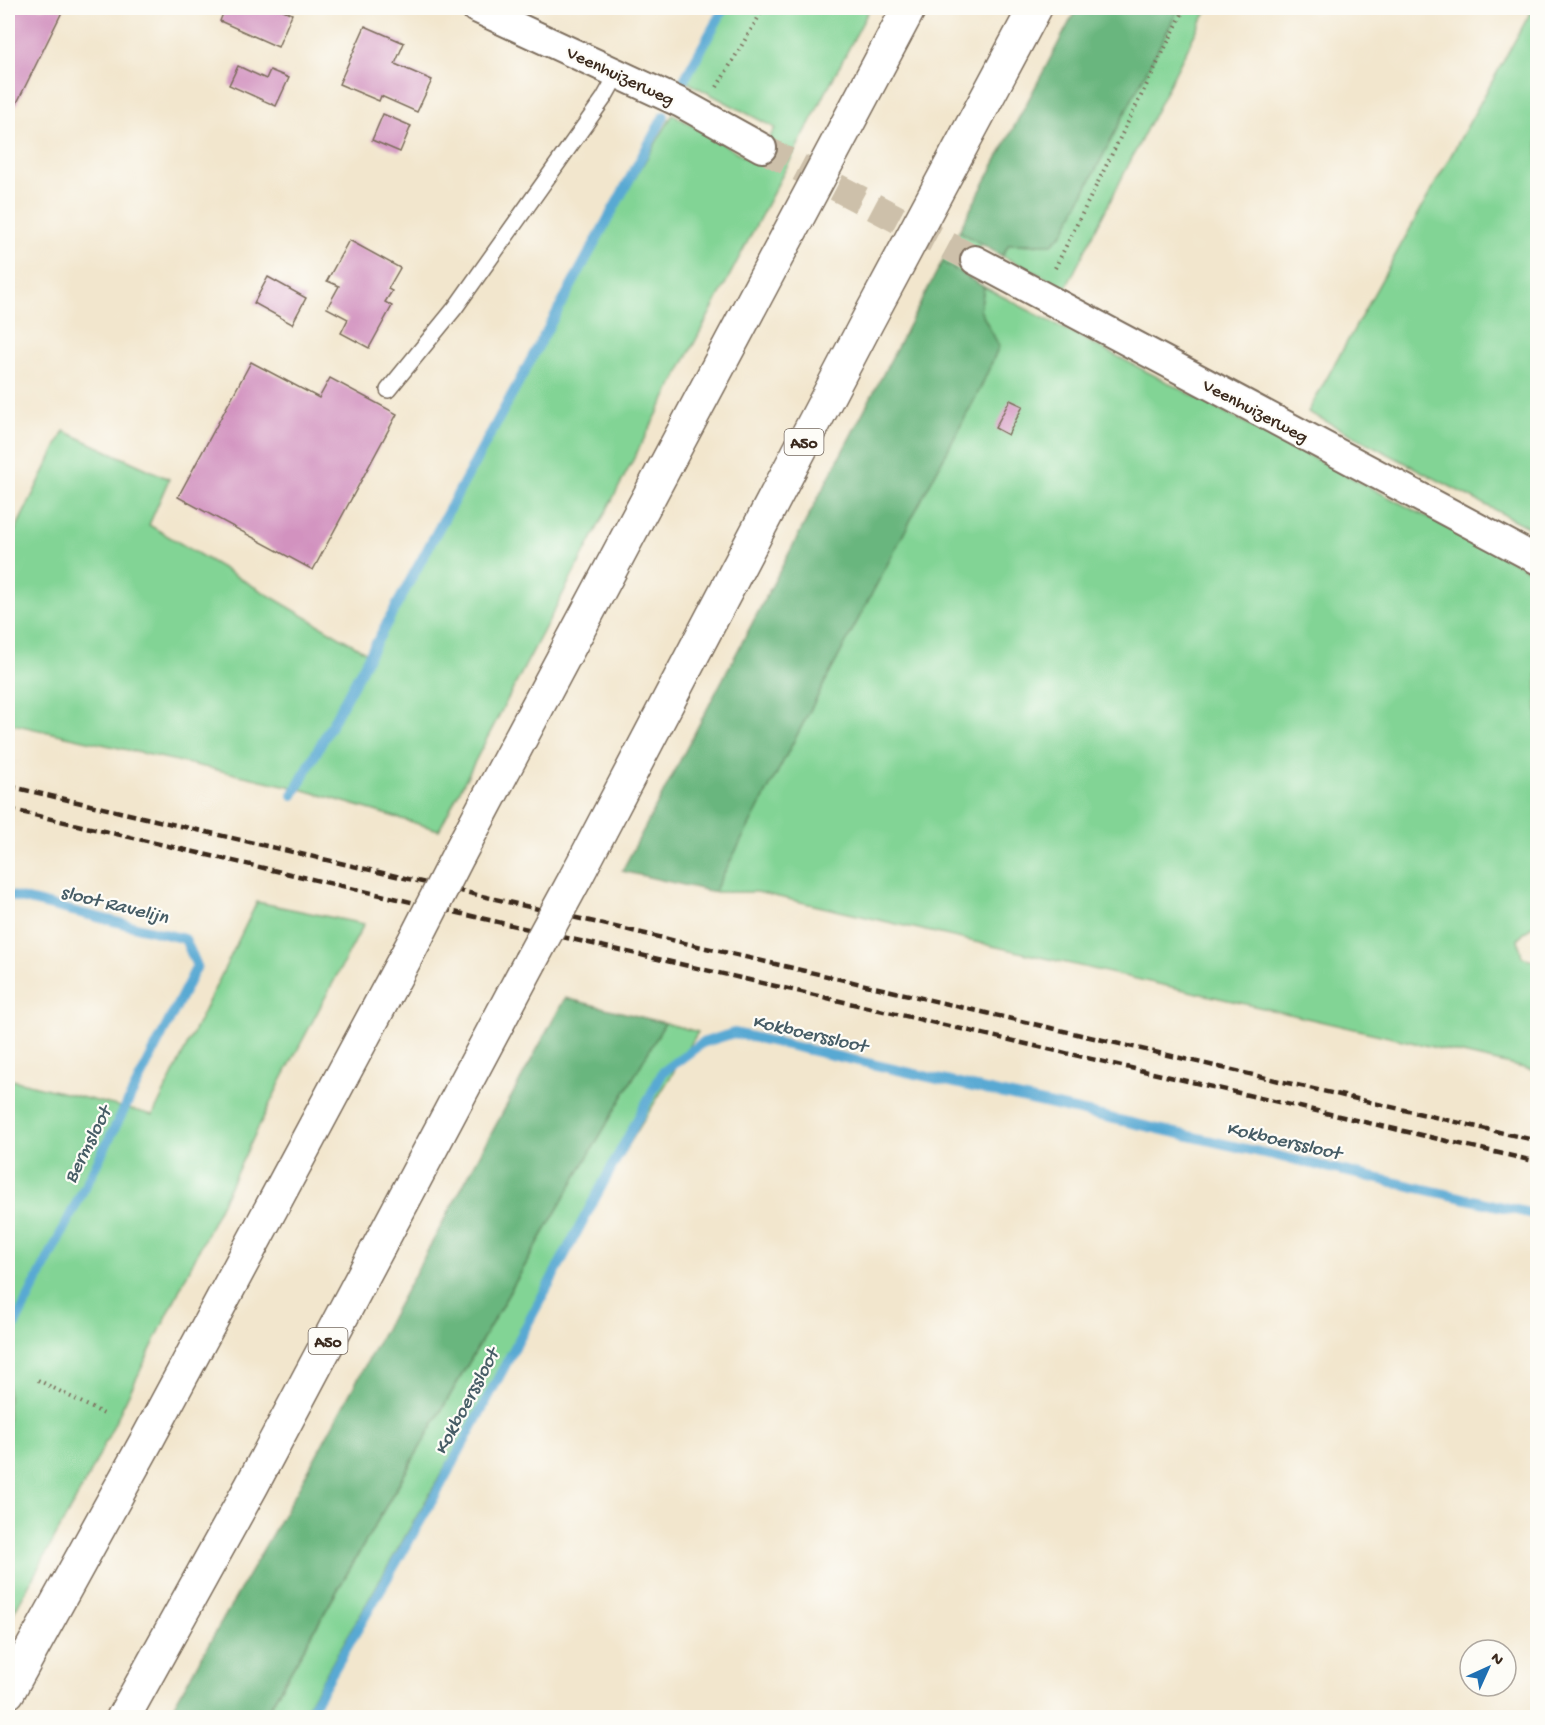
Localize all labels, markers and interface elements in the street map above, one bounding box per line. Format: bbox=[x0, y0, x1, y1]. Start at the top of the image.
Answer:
street label: Veenhuizerweg bbox=[562, 43, 677, 111]
street label: Veenhuizerweg bbox=[1198, 375, 1311, 449]
road number: A50 bbox=[784, 429, 824, 455]
water label: sloot Ravelijn bbox=[58, 882, 171, 931]
water label: Kokboerssloot bbox=[750, 1011, 872, 1061]
water label: Bermsloot bbox=[60, 1100, 120, 1188]
water label: Kokboerssloot bbox=[1224, 1118, 1346, 1168]
road number: A50 bbox=[308, 1328, 348, 1354]
water label: Kokboerssloot bbox=[431, 1342, 507, 1460]
north arrow bbox=[1458, 1638, 1518, 1698]
text: N bbox=[1486, 1649, 1507, 1671]

